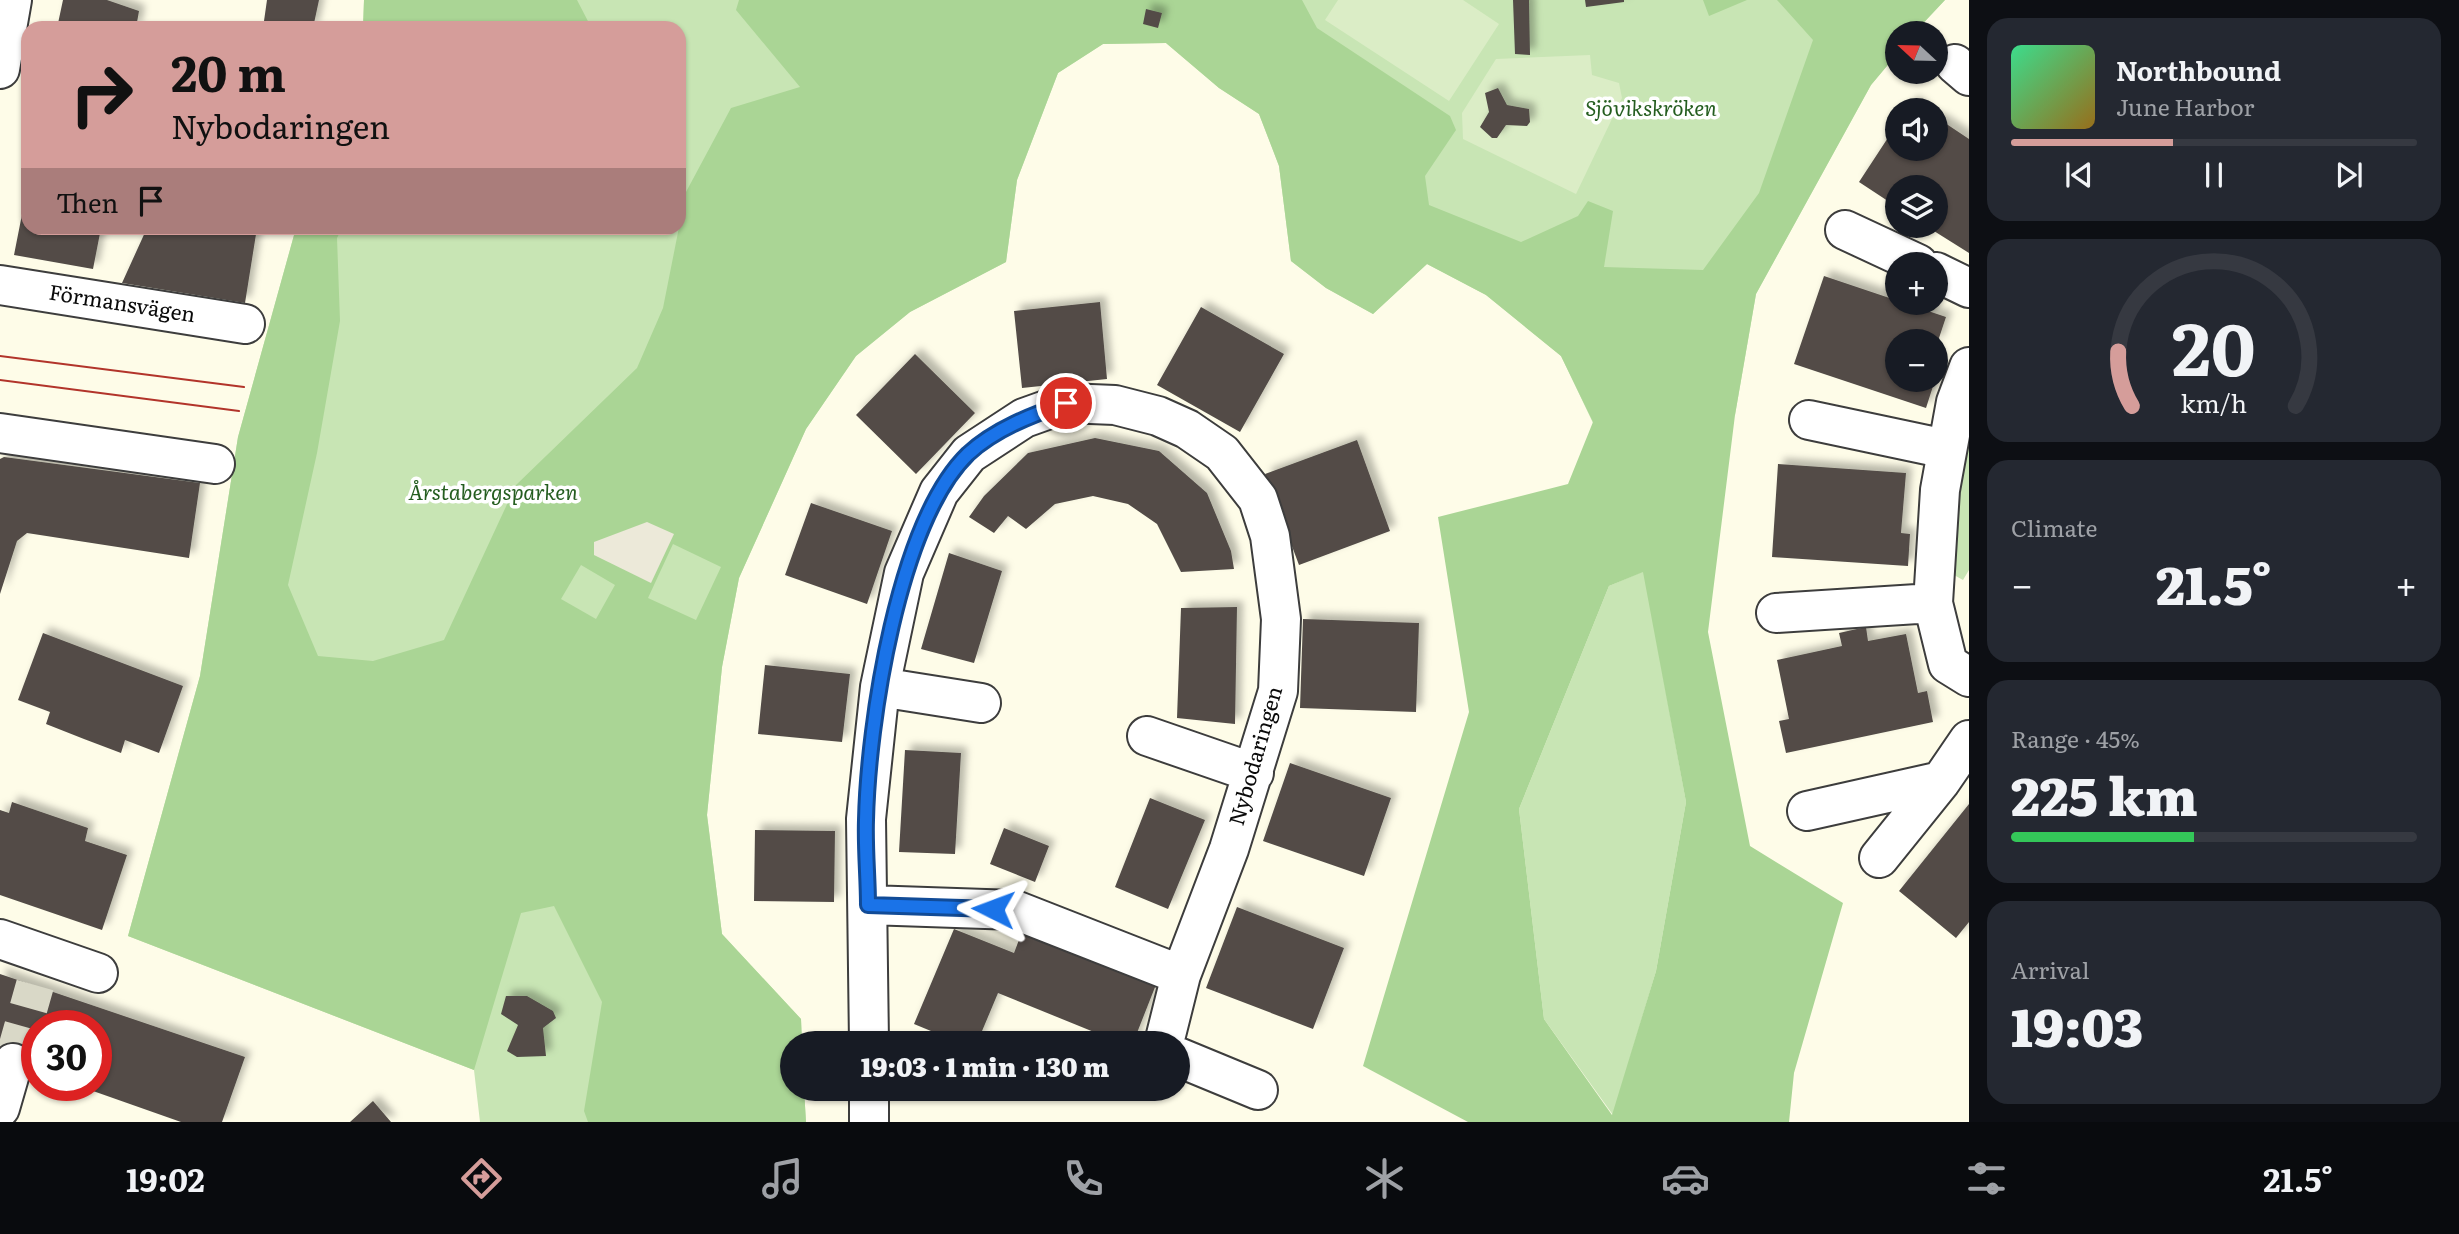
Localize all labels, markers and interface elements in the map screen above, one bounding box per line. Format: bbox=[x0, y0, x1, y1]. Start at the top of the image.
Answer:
north arrow bbox=[1885, 21, 1948, 84]
map controls bbox=[1885, 21, 1948, 392]
text: 20 m bbox=[171, 34, 286, 107]
icon: right bbox=[56, 49, 147, 140]
text: Northbound bbox=[2116, 50, 2281, 89]
text: June Harbor bbox=[2116, 89, 2254, 123]
park label: Sjövikskröken bbox=[1585, 91, 1717, 122]
button: sound bbox=[1885, 98, 1948, 161]
text: Nybodaringen bbox=[171, 101, 390, 149]
icon: previous bbox=[2060, 156, 2098, 194]
icon: pause bbox=[2195, 156, 2233, 194]
icon: next bbox=[2330, 156, 2368, 194]
button: layers bbox=[1885, 175, 1948, 238]
text: Then bbox=[56, 182, 118, 221]
icon: arrive bbox=[132, 182, 170, 220]
button: + bbox=[1885, 252, 1948, 315]
street label: Förmansvägen bbox=[47, 275, 198, 328]
text: 20 bbox=[2172, 291, 2256, 399]
button: − bbox=[1885, 329, 1948, 392]
pin bbox=[1036, 373, 1096, 433]
icon: arrive bbox=[1047, 384, 1085, 422]
text: km/h bbox=[2181, 384, 2247, 421]
park label: Årstabergsparken bbox=[408, 475, 578, 506]
text: Climate bbox=[2011, 510, 2097, 544]
text: 21.5° bbox=[2156, 544, 2272, 621]
text: − bbox=[2011, 554, 2033, 611]
text: + bbox=[2395, 554, 2417, 611]
street label: Nybodaringen bbox=[1219, 682, 1288, 829]
text: Range · 45% bbox=[2011, 721, 2140, 755]
text: 225 km bbox=[2011, 755, 2198, 832]
position arrow bbox=[956, 872, 1030, 946]
text: Arrival bbox=[2011, 952, 2090, 986]
text: 19:03 bbox=[2011, 986, 2143, 1063]
speed limit sign: 30 bbox=[21, 1010, 112, 1101]
text: 19:03 · 1 min · 130 m bbox=[861, 1046, 1109, 1085]
text: 19:02 bbox=[126, 1154, 205, 1202]
icon: directions bbox=[457, 1154, 506, 1203]
icon: music bbox=[758, 1154, 807, 1203]
icon: phone bbox=[1059, 1154, 1108, 1203]
icon: climate bbox=[1360, 1154, 1409, 1203]
icon: car bbox=[1661, 1154, 1710, 1203]
icon: filters bbox=[1962, 1154, 2011, 1203]
text: 21.5° bbox=[2263, 1154, 2333, 1202]

